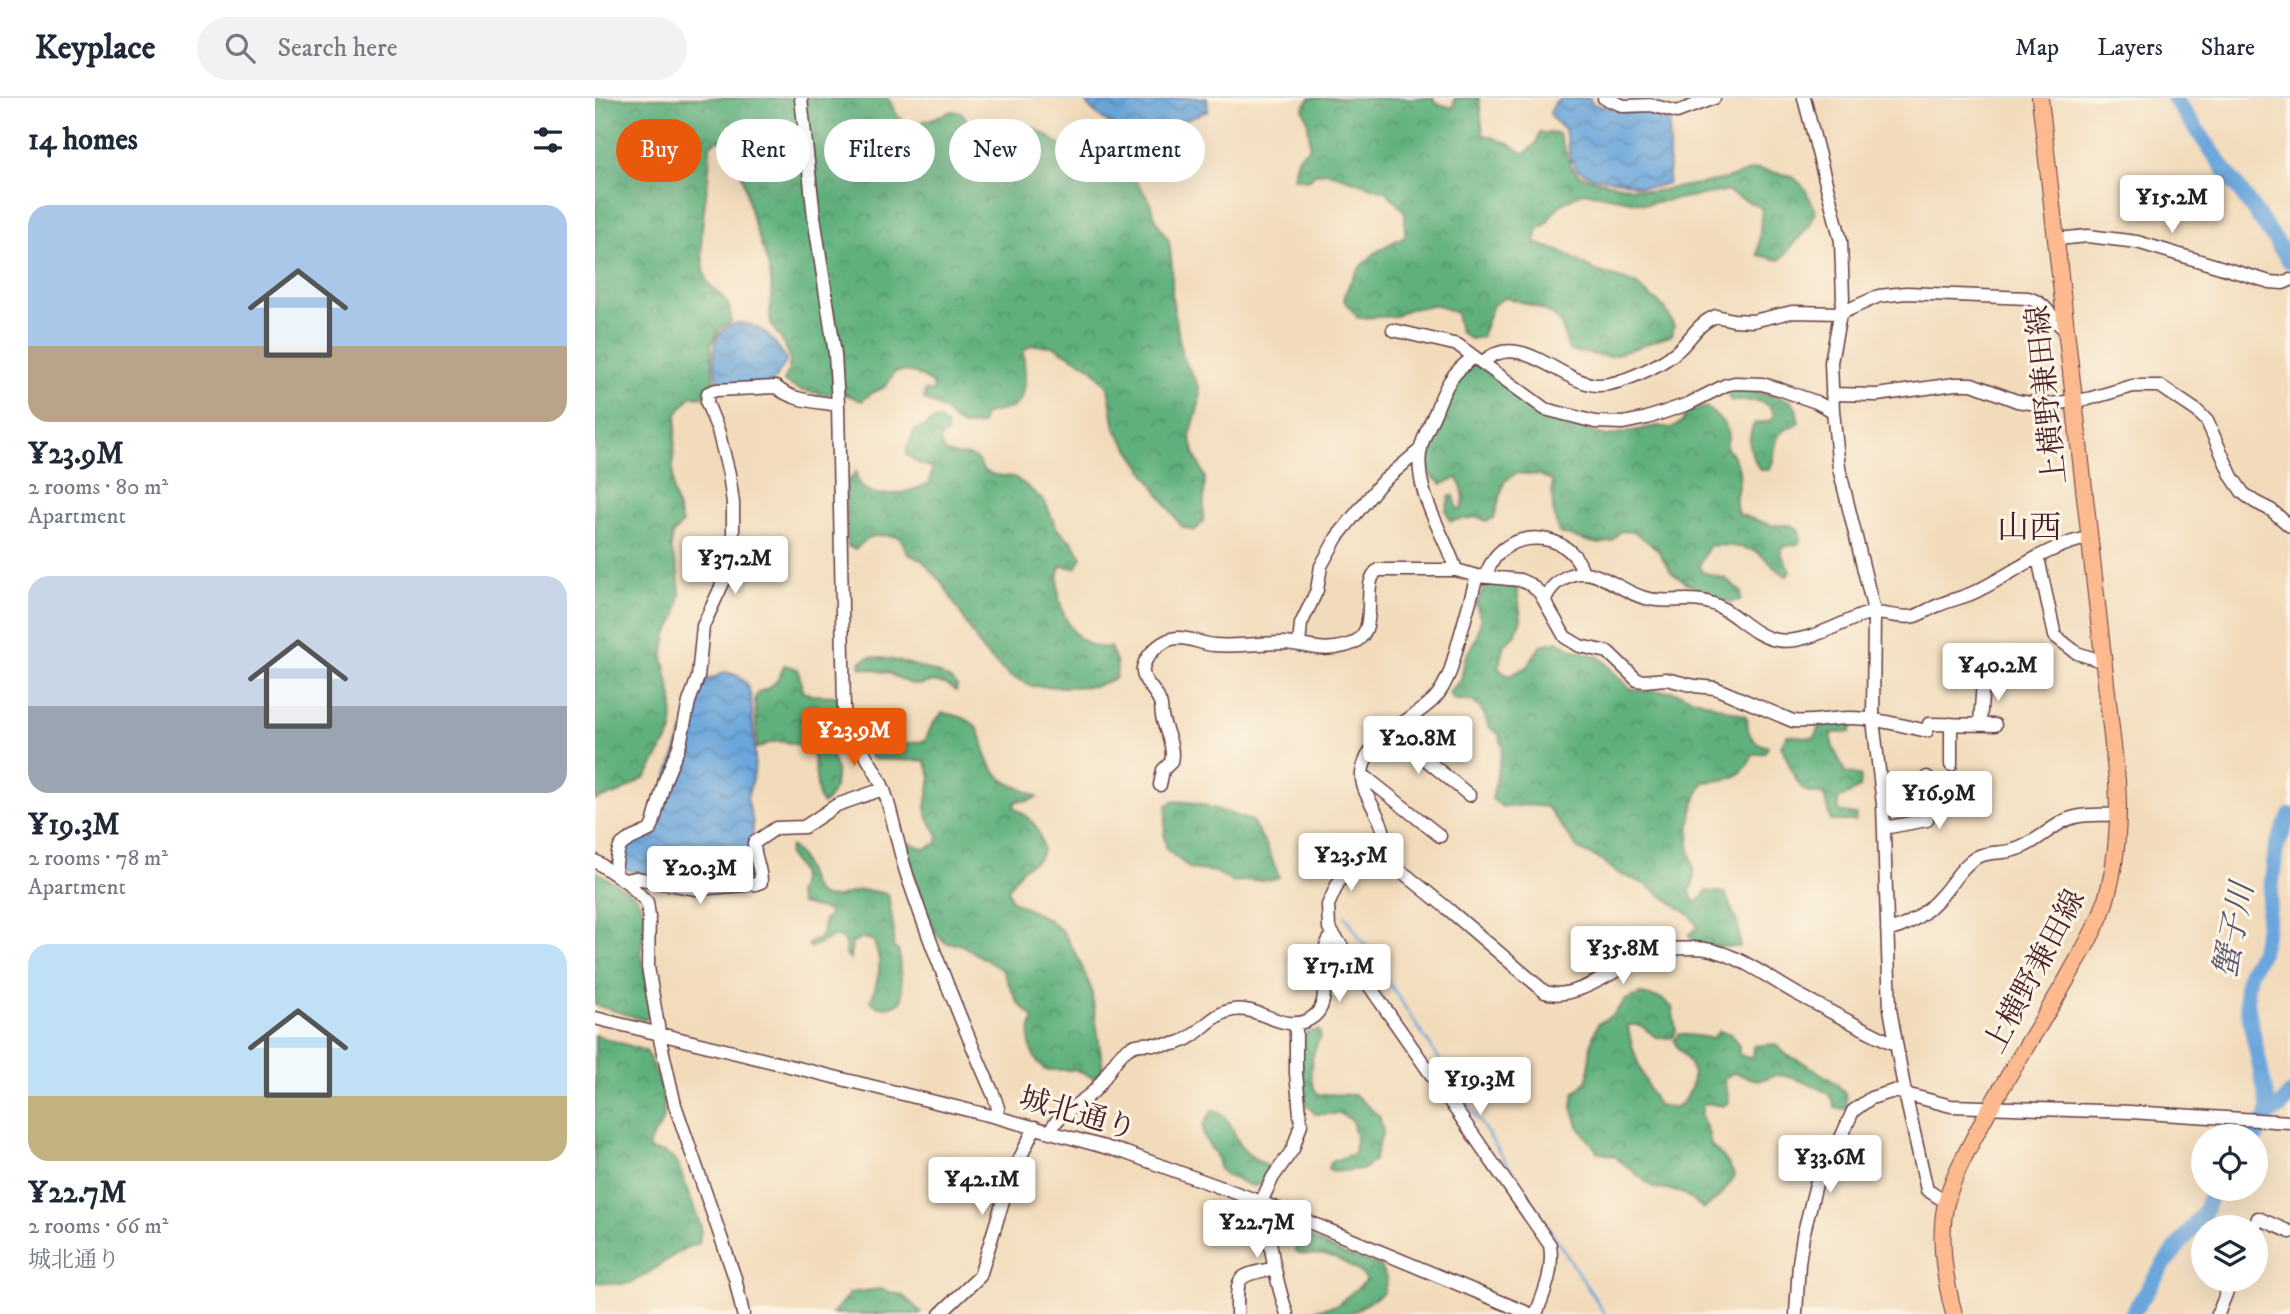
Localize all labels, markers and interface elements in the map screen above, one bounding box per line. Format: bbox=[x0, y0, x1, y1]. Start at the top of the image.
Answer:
search box bbox=[197, 17, 687, 80]
text: Keyplace bbox=[35, 28, 155, 69]
icon: search bbox=[221, 29, 259, 67]
text: Search here bbox=[277, 32, 398, 65]
text: Map bbox=[2015, 33, 2059, 63]
text: Layers bbox=[2097, 33, 2163, 63]
text: Share bbox=[2201, 33, 2255, 63]
chip: Buy bbox=[616, 119, 702, 182]
chip: Rent bbox=[716, 119, 810, 182]
chip: Filters bbox=[824, 119, 935, 182]
chip: New bbox=[949, 119, 1041, 182]
chip: Apartment bbox=[1055, 119, 1205, 182]
icon: filters bbox=[529, 121, 567, 159]
text: 14 homes bbox=[28, 122, 138, 159]
pin: ¥15.2M bbox=[2115, 176, 2229, 235]
text: ¥15.2M bbox=[2136, 183, 2208, 212]
icon: home bbox=[235, 250, 361, 376]
street label: 上横野兼田線 bbox=[2020, 303, 2075, 486]
text: ¥23.9M bbox=[28, 436, 124, 473]
text: 2 rooms · 80 m² bbox=[28, 473, 168, 502]
text: Apartment bbox=[28, 502, 126, 531]
district label: 山西 bbox=[1997, 509, 2061, 549]
pin: ¥37.2M bbox=[678, 536, 792, 596]
text: ¥37.2M bbox=[698, 544, 772, 573]
icon: home bbox=[235, 621, 361, 747]
pin: ¥40.2M bbox=[1941, 644, 2055, 703]
text: ¥40.2M bbox=[1959, 651, 2037, 680]
pin: ¥23.9M bbox=[797, 708, 911, 768]
text: ¥23.9M bbox=[817, 716, 891, 745]
pin: ¥20.8M bbox=[1361, 716, 1475, 776]
text: ¥20.8M bbox=[1379, 724, 1457, 753]
pin: ¥16.9M bbox=[1882, 772, 1996, 831]
text: ¥16.9M bbox=[1902, 779, 1976, 808]
text: ¥19.3M bbox=[28, 807, 120, 844]
pin: ¥23.5M bbox=[1294, 834, 1408, 893]
text: ¥23.5M bbox=[1315, 841, 1387, 870]
text: 2 rooms · 78 m² bbox=[28, 844, 168, 873]
pin: ¥20.3M bbox=[643, 846, 757, 906]
text: ¥20.3M bbox=[663, 854, 737, 883]
text: Apartment bbox=[28, 873, 126, 902]
water label: 蟹子川 bbox=[2206, 877, 2264, 981]
street label: 上横野兼田線 bbox=[1977, 884, 2094, 1060]
pin: ¥35.8M bbox=[1566, 926, 1680, 986]
text: ¥35.8M bbox=[1587, 934, 1659, 963]
pin: ¥17.1M bbox=[1282, 944, 1396, 1004]
text: ¥17.1M bbox=[1304, 952, 1374, 981]
icon: home bbox=[235, 990, 361, 1116]
pin: ¥19.3M bbox=[1423, 1058, 1537, 1117]
text: ¥19.3M bbox=[1445, 1065, 1515, 1094]
street label: 城北通り bbox=[1015, 1080, 1140, 1149]
map controls bbox=[2191, 1124, 2268, 1292]
button: locate bbox=[2191, 1124, 2268, 1201]
pin: ¥33.6M bbox=[1773, 1136, 1887, 1195]
text: ¥33.6M bbox=[1794, 1143, 1866, 1172]
pin: ¥42.1M bbox=[925, 1158, 1039, 1217]
text: ¥42.1M bbox=[944, 1165, 1020, 1194]
text: ¥22.7M bbox=[28, 1175, 127, 1212]
pin: ¥22.7M bbox=[1200, 1200, 1314, 1260]
text: ¥22.7M bbox=[1219, 1208, 1295, 1237]
text: 2 rooms · 66 m² bbox=[28, 1212, 168, 1241]
button: layers bbox=[2191, 1215, 2268, 1292]
text: 城北通り bbox=[28, 1246, 120, 1275]

